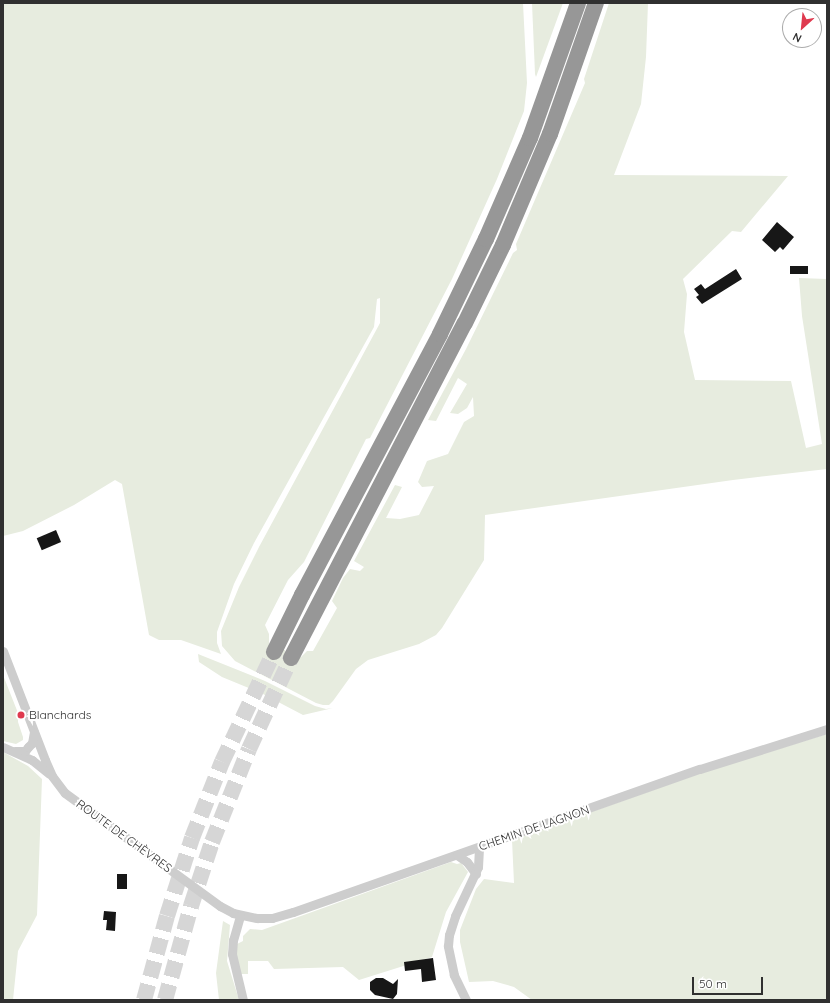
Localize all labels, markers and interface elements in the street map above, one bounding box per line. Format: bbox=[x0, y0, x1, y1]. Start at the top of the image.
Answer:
north arrow bbox=[782, 8, 822, 48]
text: N bbox=[790, 30, 804, 46]
place label: Blanchards bbox=[29, 708, 91, 722]
marker: Blanchards bbox=[16, 710, 26, 720]
street label: ROUTE DE CHÈVRES bbox=[73, 796, 175, 876]
street label: CHEMIN DE LAGNON bbox=[477, 802, 591, 854]
scale bar bbox=[694, 969, 765, 995]
text: 50 m bbox=[699, 976, 727, 991]

